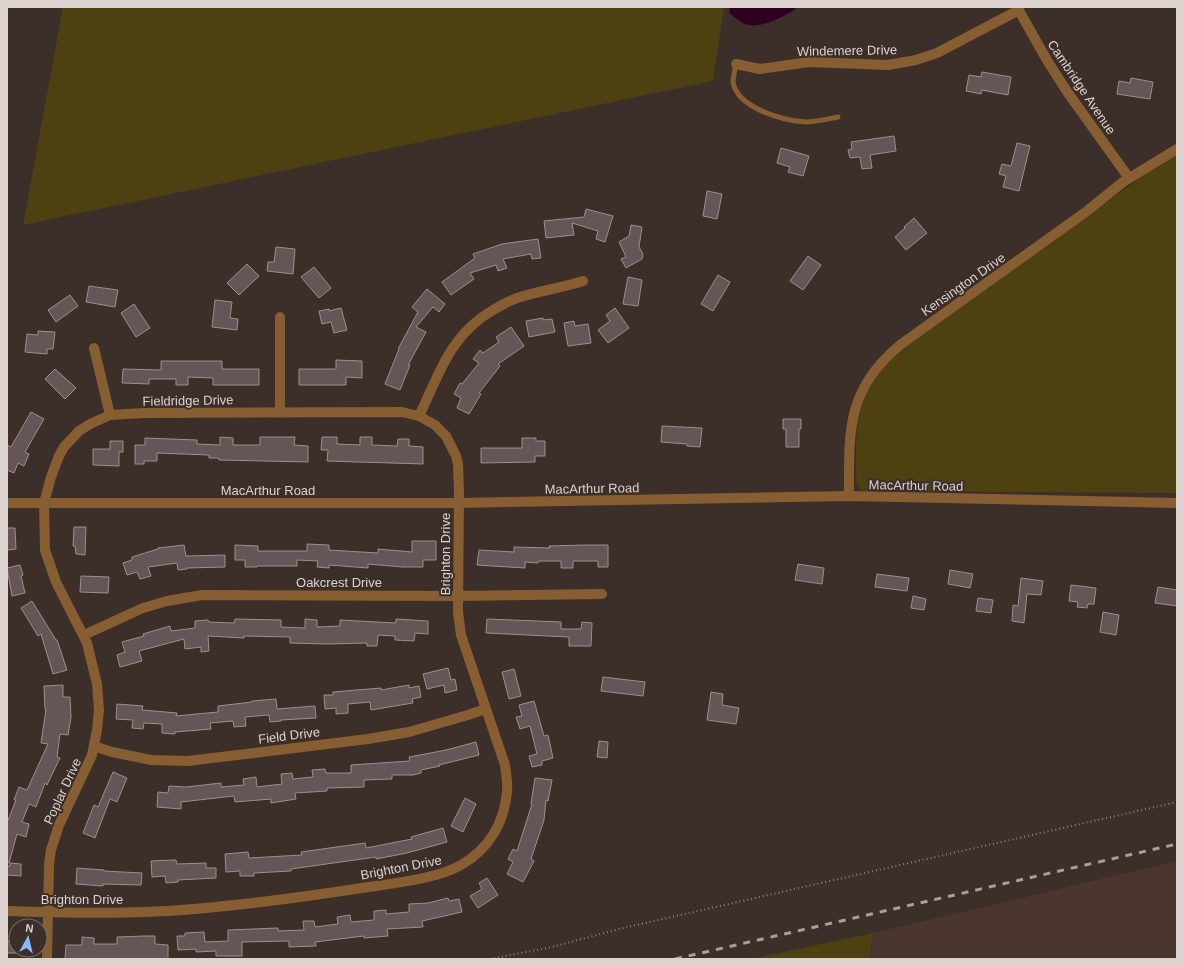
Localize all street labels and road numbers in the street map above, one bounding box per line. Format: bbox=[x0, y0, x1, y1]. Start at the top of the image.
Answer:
street label: Cambridge Avenue bbox=[1045, 37, 1119, 137]
street label: Windemere Drive bbox=[797, 42, 897, 59]
street label: Kensington Drive bbox=[918, 250, 1008, 319]
street label: Fieldridge Drive bbox=[142, 392, 234, 409]
street label: MacArthur Road bbox=[869, 477, 963, 494]
street label: MacArthur Road bbox=[545, 480, 639, 497]
street label: MacArthur Road bbox=[221, 483, 315, 498]
street label: Brighton Drive bbox=[438, 513, 453, 595]
street label: Oakcrest Drive bbox=[296, 575, 382, 590]
street label: Field Drive bbox=[257, 724, 321, 747]
street label: Poplar Drive bbox=[41, 756, 84, 827]
street label: Brighton Drive bbox=[359, 852, 443, 883]
street label: Brighton Drive bbox=[41, 892, 123, 907]

